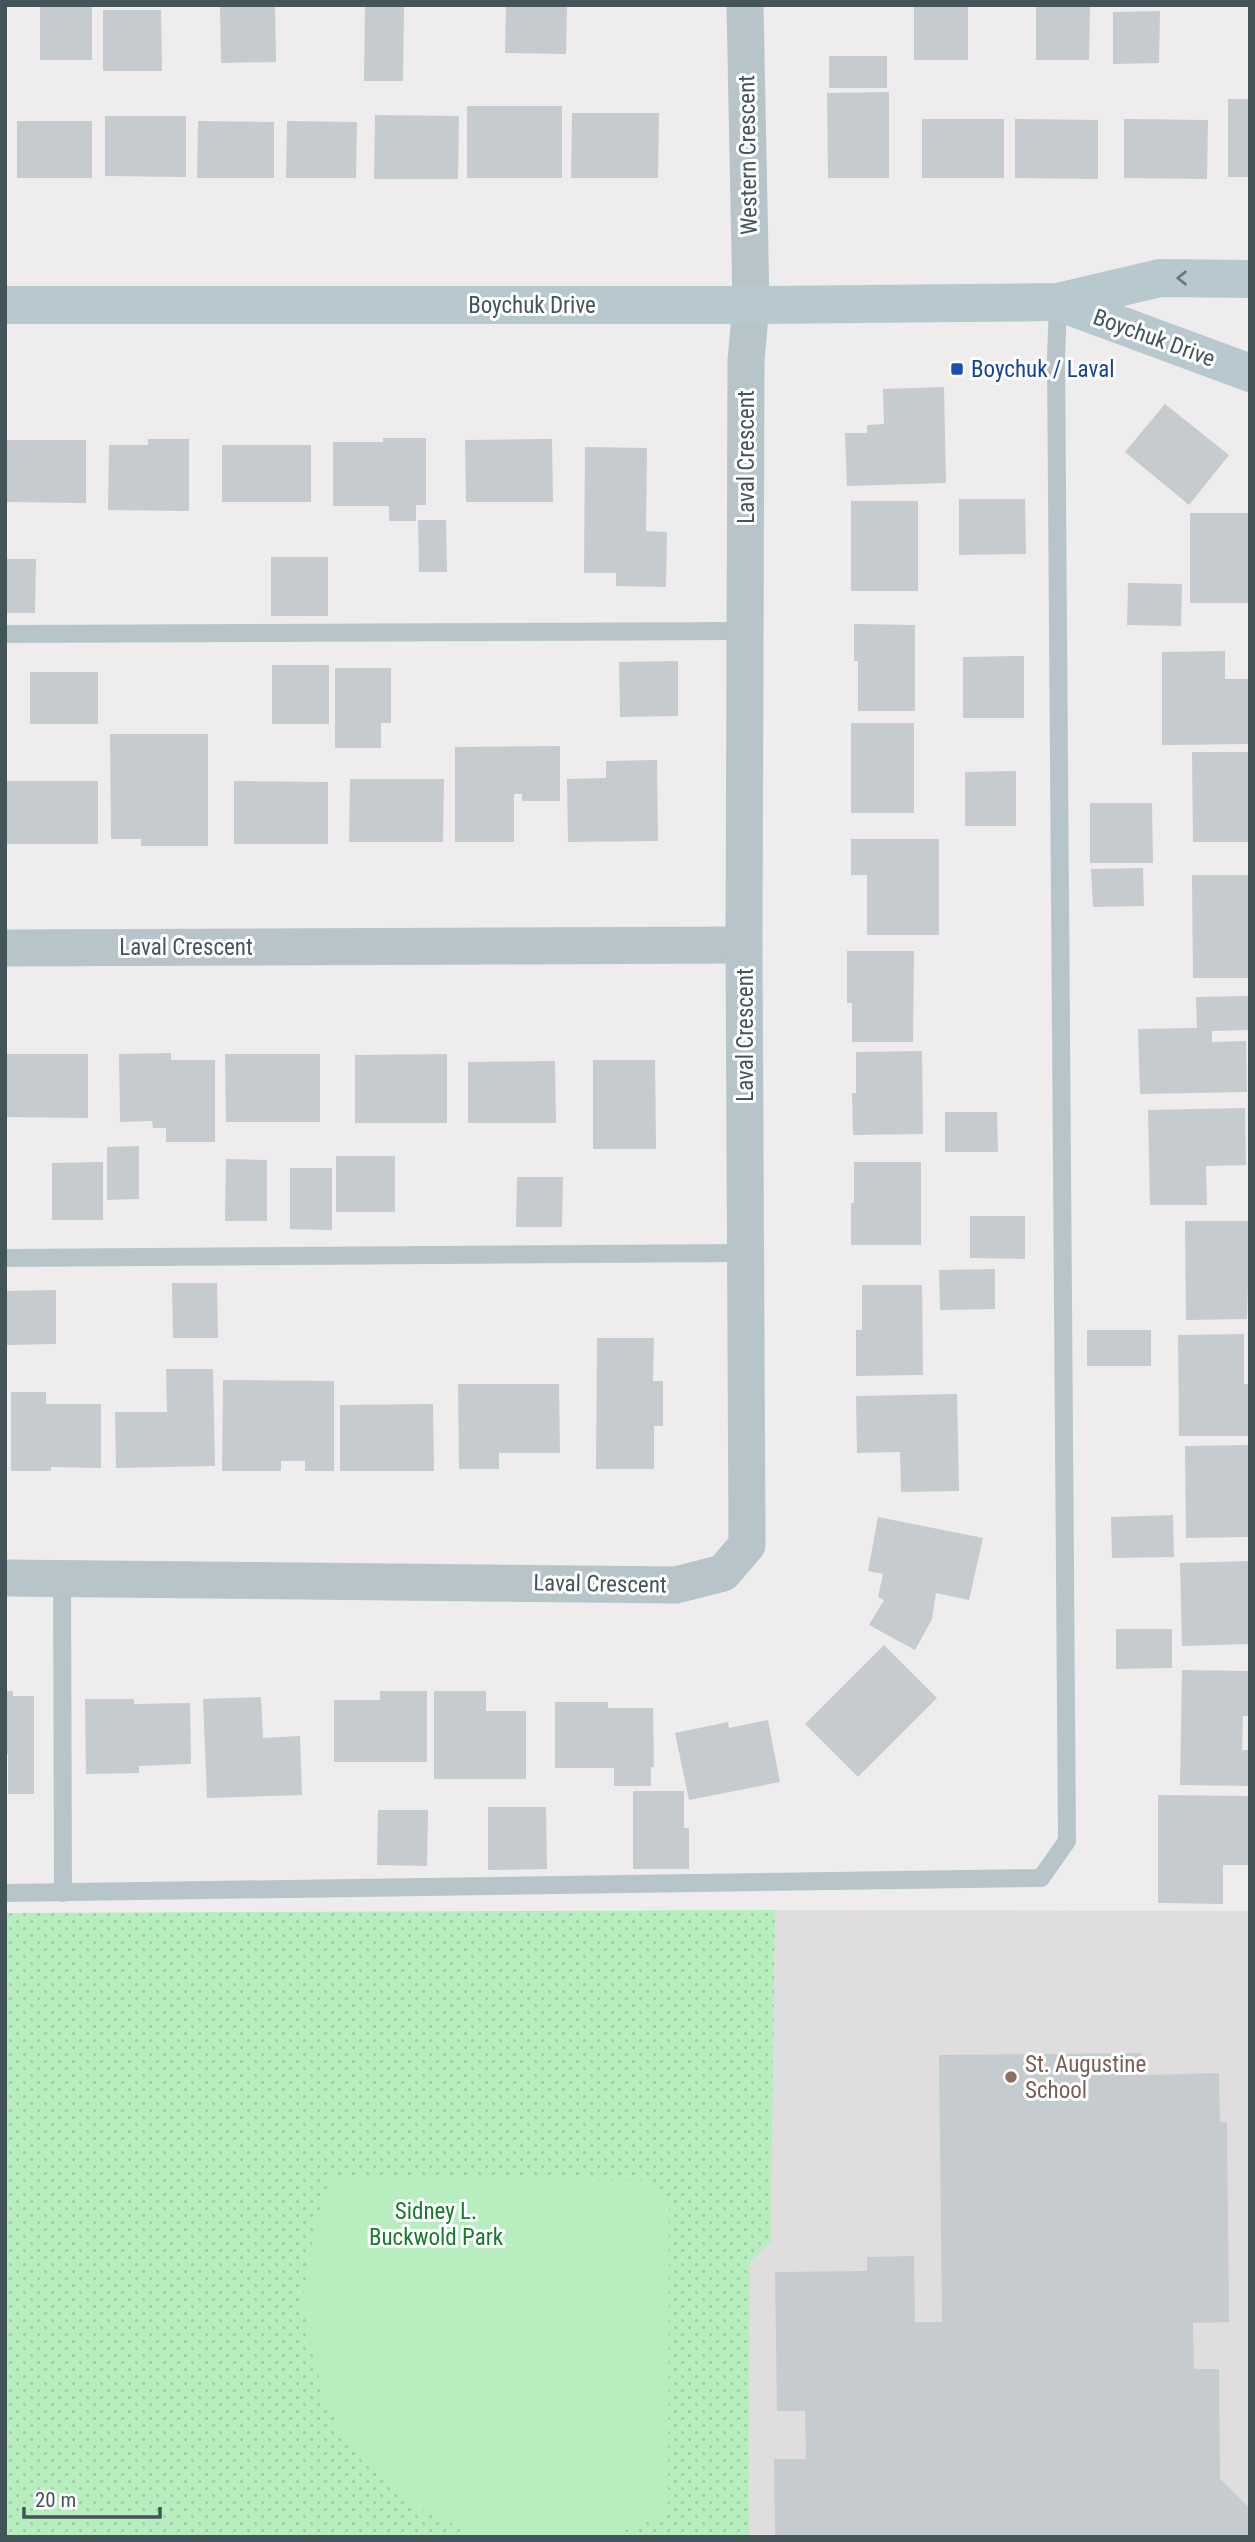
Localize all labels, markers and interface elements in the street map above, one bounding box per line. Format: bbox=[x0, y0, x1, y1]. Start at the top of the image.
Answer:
street label: Western Crescent bbox=[733, 75, 763, 235]
one-way arrow bbox=[1176, 270, 1186, 286]
street label: Boychuk Drive bbox=[468, 292, 596, 319]
street label: Boychuk Drive bbox=[1089, 303, 1219, 373]
place label: Boychuk / Laval bbox=[971, 356, 1114, 383]
marker: Boychuk / Laval bbox=[949, 361, 965, 377]
street label: Laval Crescent bbox=[733, 390, 760, 524]
street label: Laval Crescent bbox=[119, 934, 253, 961]
street label: Laval Crescent bbox=[732, 968, 759, 1102]
street label: Laval Crescent bbox=[533, 1569, 667, 1599]
place label: St. Augustine School bbox=[1025, 2051, 1146, 2104]
marker: St. Augustine School bbox=[1003, 2069, 1019, 2085]
park label: Sidney L. Buckwold Park bbox=[369, 2198, 504, 2251]
scale bar bbox=[24, 2476, 161, 2520]
text: 20 m bbox=[35, 2488, 76, 2512]

